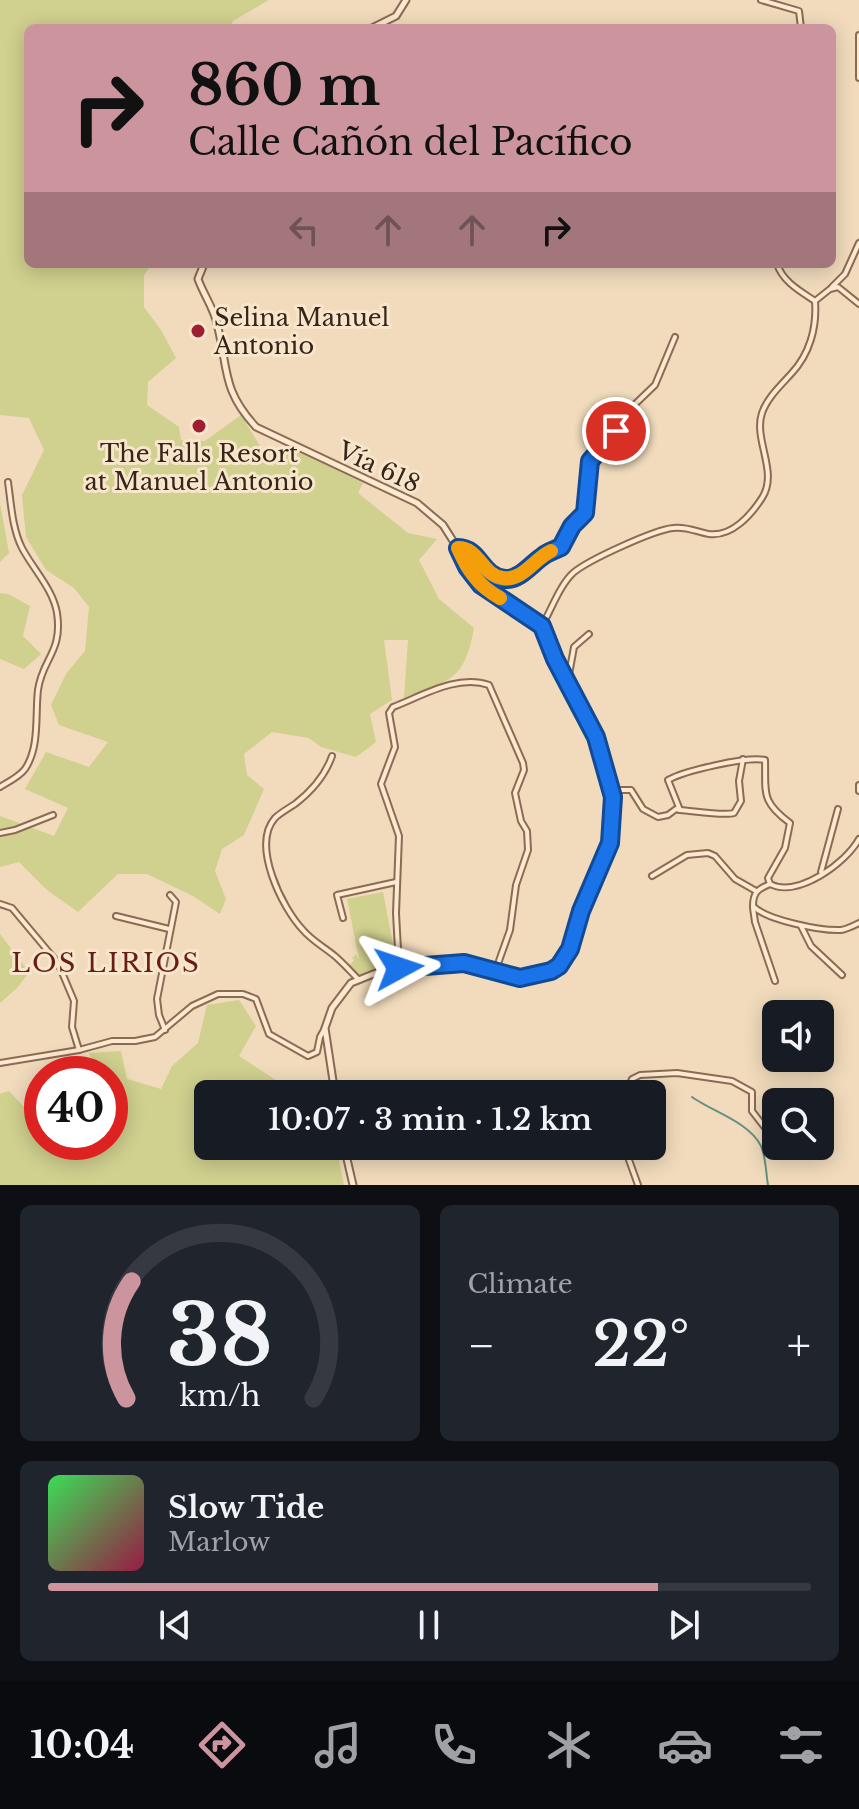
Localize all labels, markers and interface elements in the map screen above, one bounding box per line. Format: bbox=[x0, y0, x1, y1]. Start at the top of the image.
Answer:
text: 860 m bbox=[188, 51, 380, 120]
icon: right bbox=[56, 56, 160, 160]
text: Calle Cañón del Pacífico bbox=[188, 120, 633, 165]
icon: left bbox=[282, 208, 326, 252]
icon: ahead bbox=[366, 208, 410, 252]
icon: ahead bbox=[450, 208, 494, 252]
icon: right bbox=[534, 208, 578, 252]
place label: Selina Manuel Antonio bbox=[213, 303, 389, 360]
marker: Selina Manuel Antonio bbox=[189, 322, 207, 340]
pin bbox=[582, 397, 650, 465]
icon: arrive bbox=[594, 409, 638, 453]
marker: The Falls Resort at Manuel Antonio bbox=[190, 417, 208, 435]
street label: Vía 618 bbox=[333, 435, 425, 499]
place label: The Falls Resort at Manuel Antonio bbox=[84, 439, 314, 496]
position arrow bbox=[357, 926, 441, 1010]
district label: LOS LIRIOS bbox=[11, 947, 201, 979]
map controls bbox=[762, 1000, 834, 1160]
button: sound bbox=[762, 1000, 834, 1072]
speed limit sign: 40 bbox=[24, 1056, 128, 1160]
button: search bbox=[762, 1088, 834, 1160]
text: 10:07 · 3 min · 1.2 km bbox=[268, 1101, 592, 1138]
text: Climate bbox=[468, 1268, 573, 1300]
text: 38 bbox=[167, 1284, 273, 1387]
text: 22° bbox=[593, 1308, 690, 1382]
text: − bbox=[468, 1318, 495, 1373]
text: + bbox=[787, 1318, 811, 1373]
text: km/h bbox=[179, 1378, 260, 1414]
text: Slow Tide bbox=[168, 1489, 324, 1526]
text: Marlow bbox=[168, 1526, 270, 1558]
icon: previous bbox=[153, 1603, 197, 1647]
icon: pause bbox=[407, 1603, 451, 1647]
icon: next bbox=[662, 1603, 706, 1647]
icon: directions bbox=[194, 1717, 250, 1773]
icon: music bbox=[310, 1717, 366, 1773]
icon: phone bbox=[426, 1717, 482, 1773]
icon: climate bbox=[541, 1717, 597, 1773]
icon: car bbox=[657, 1717, 713, 1773]
icon: filters bbox=[773, 1717, 829, 1773]
text: 10:04 bbox=[30, 1723, 134, 1768]

